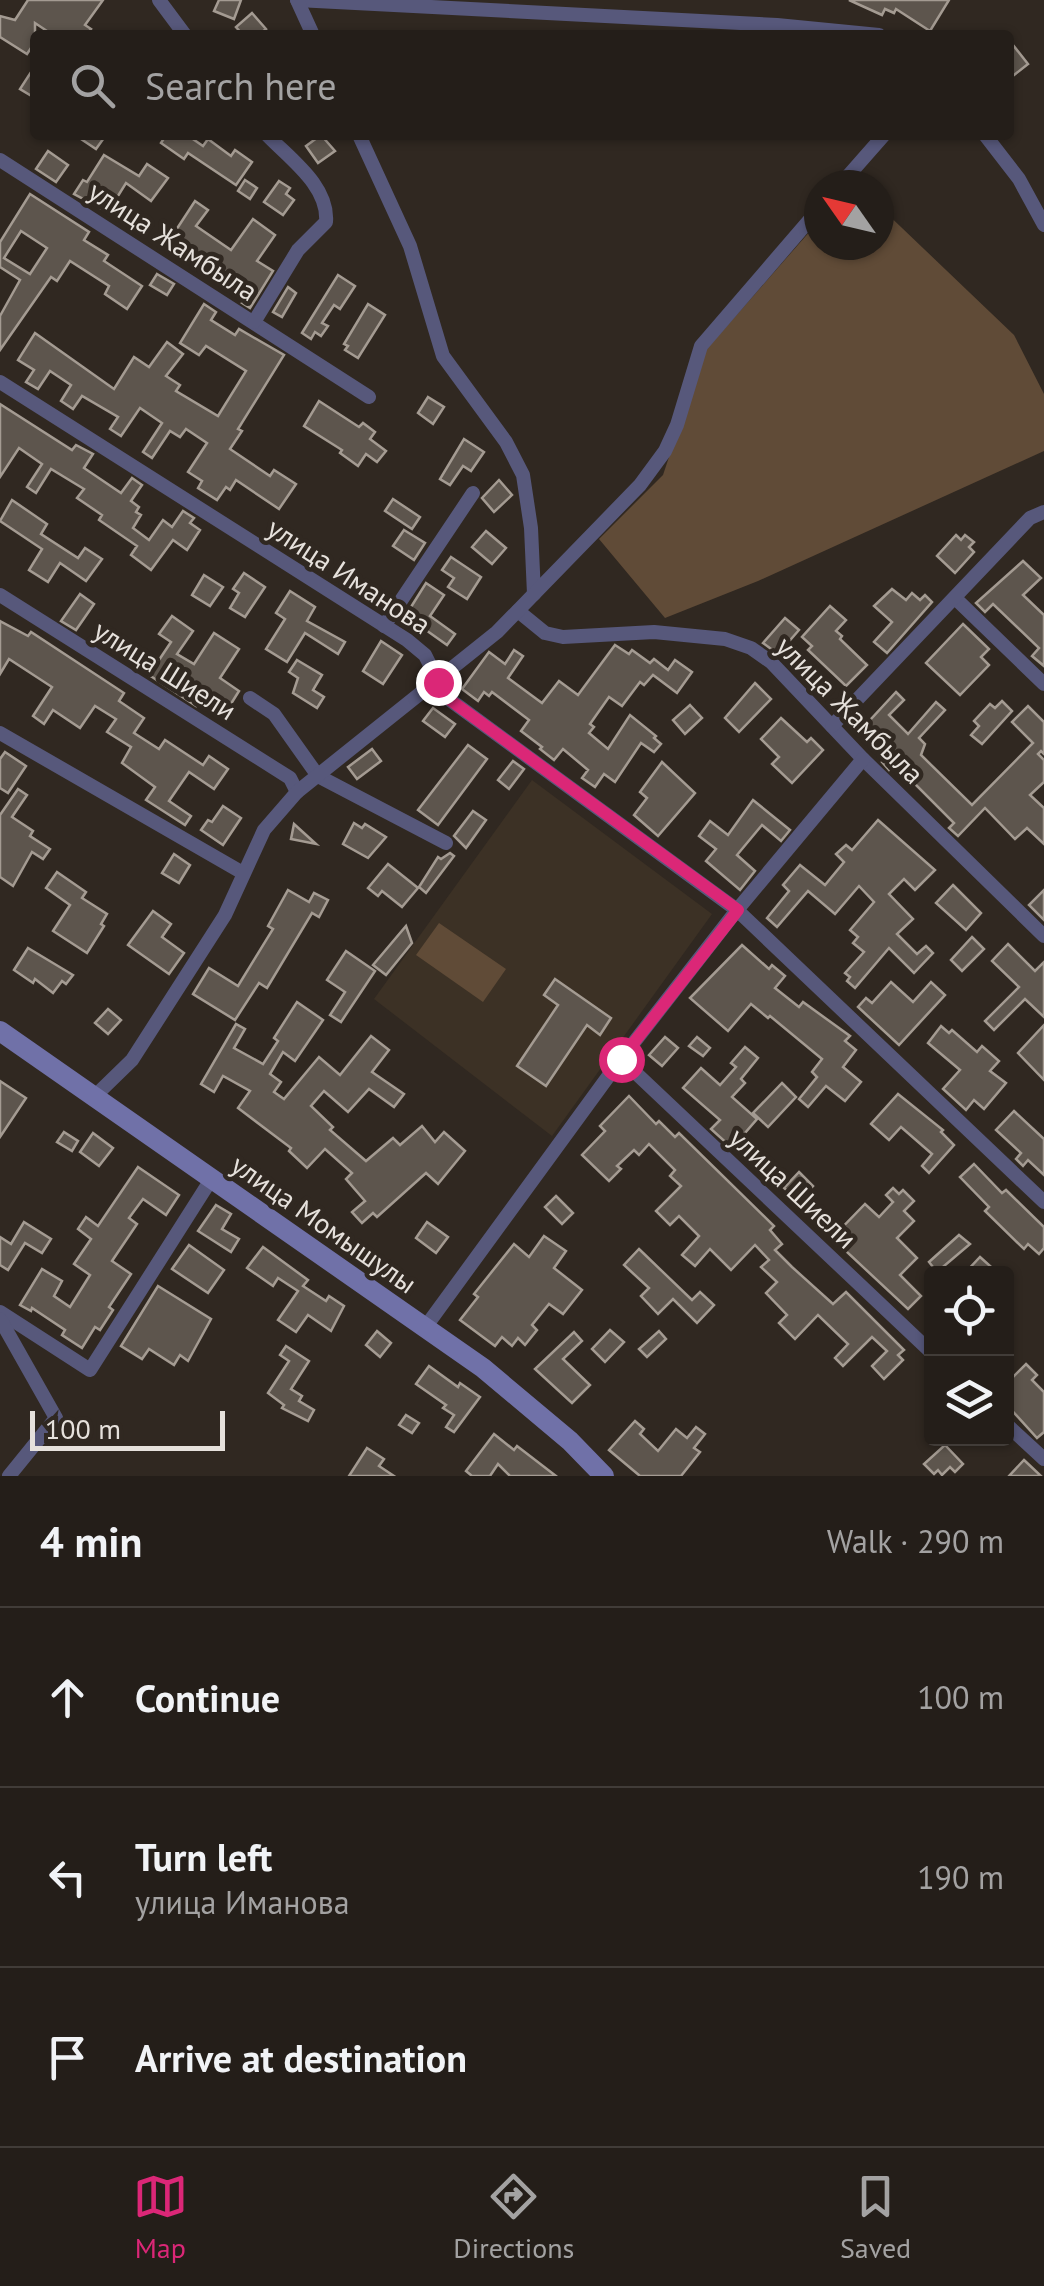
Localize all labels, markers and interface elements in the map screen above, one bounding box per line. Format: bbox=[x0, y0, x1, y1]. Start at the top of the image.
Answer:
search box bbox=[30, 30, 1014, 140]
icon: search bbox=[65, 58, 120, 113]
text: Search here bbox=[145, 61, 337, 110]
north arrow bbox=[804, 170, 894, 260]
street label: улица Жамбыла bbox=[82, 172, 265, 309]
street label: улица Иманова bbox=[260, 509, 438, 642]
street label: улица Шиели bbox=[87, 611, 244, 728]
street label: улица Жамбыла bbox=[768, 628, 932, 792]
route end bbox=[416, 660, 462, 706]
route start bbox=[599, 1037, 645, 1083]
street label: улица Шиели bbox=[722, 1119, 865, 1256]
street label: улица Момышулы bbox=[224, 1146, 424, 1301]
map controls bbox=[924, 1266, 1014, 1446]
button: locate bbox=[924, 1266, 1014, 1356]
button: layers bbox=[924, 1356, 1014, 1446]
scale bar bbox=[30, 1406, 225, 1450]
text: 100 m bbox=[45, 1410, 121, 1447]
text: 4 min bbox=[40, 1514, 142, 1569]
text: Walk · 290 m bbox=[827, 1520, 1004, 1562]
icon: ahead bbox=[40, 1670, 95, 1725]
text: Continue bbox=[135, 1673, 280, 1722]
text: 100 m bbox=[917, 1676, 1004, 1718]
text: Turn left bbox=[135, 1832, 272, 1881]
icon: left bbox=[40, 1850, 95, 1905]
text: 190 m bbox=[917, 1856, 1004, 1898]
text: улица Иманова bbox=[135, 1881, 350, 1923]
icon: arrive bbox=[40, 2030, 95, 2085]
text: Arrive at destination bbox=[135, 2033, 467, 2082]
tab: Map bbox=[133, 2169, 188, 2266]
tab: Directions bbox=[453, 2169, 574, 2266]
tab: Saved bbox=[840, 2169, 911, 2266]

